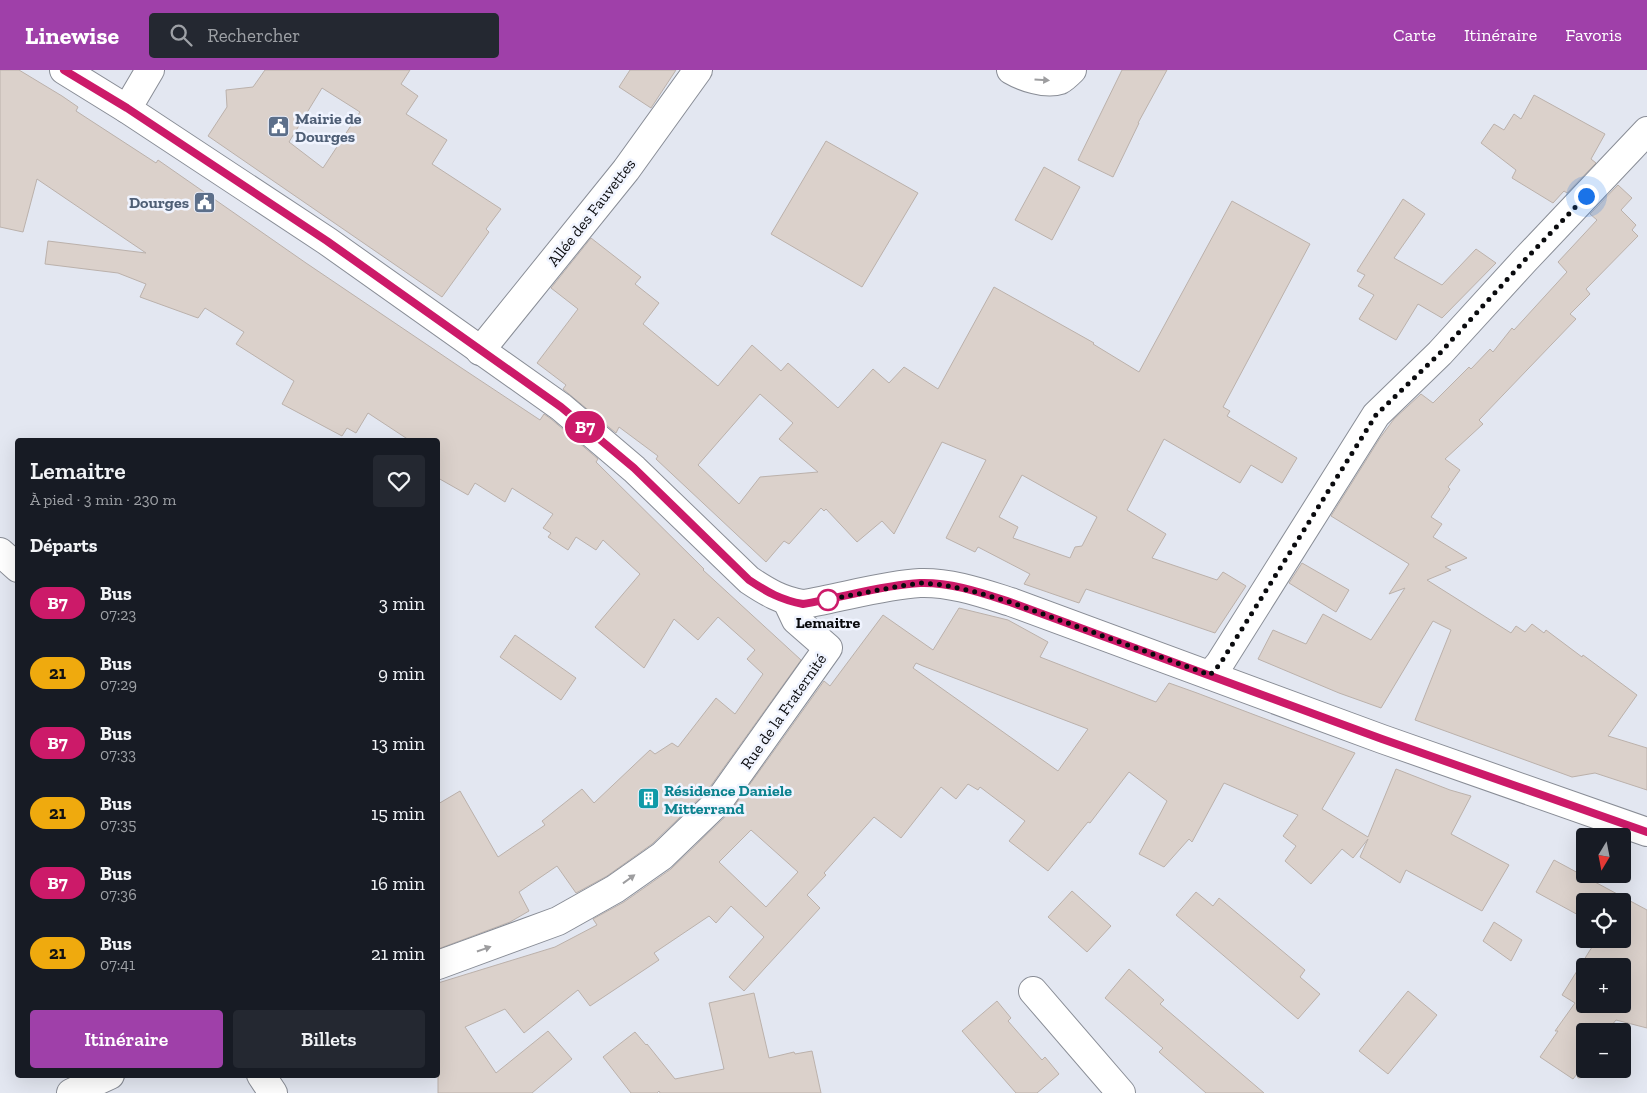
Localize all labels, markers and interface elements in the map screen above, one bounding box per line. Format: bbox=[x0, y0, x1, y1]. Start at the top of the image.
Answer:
search box bbox=[149, 13, 499, 58]
text: Linewise bbox=[25, 21, 119, 50]
icon: search bbox=[167, 21, 195, 49]
text: Rechercher bbox=[207, 24, 300, 47]
text: Carte bbox=[1393, 24, 1436, 46]
text: Itinéraire bbox=[1464, 24, 1537, 46]
text: Favoris bbox=[1565, 24, 1622, 46]
one-way arrow bbox=[1035, 76, 1051, 84]
place label: Mairie de Dourges bbox=[295, 109, 362, 146]
public building icon: Mairie de Dourges bbox=[267, 115, 291, 139]
street label: Allée des Fauvettes bbox=[543, 155, 639, 270]
your location bbox=[1574, 184, 1599, 209]
public building icon: Dourges bbox=[193, 190, 217, 214]
place label: Dourges bbox=[129, 193, 189, 212]
line badge: B7 bbox=[562, 411, 608, 443]
text: B7 bbox=[575, 416, 595, 438]
button: heart bbox=[373, 455, 425, 507]
text: Lemaitre bbox=[30, 456, 126, 485]
text: À pied · 3 min · 230 m bbox=[30, 490, 176, 509]
text: Départs bbox=[30, 534, 98, 557]
text: Bus bbox=[100, 582, 132, 605]
marker: Lemaitre bbox=[817, 589, 839, 611]
text: B7 bbox=[47, 592, 68, 614]
text: 3 min bbox=[379, 592, 425, 615]
text: 07:23 bbox=[100, 605, 136, 624]
place label: Lemaitre bbox=[796, 613, 861, 632]
street label: Rue de la Fraternité bbox=[737, 650, 830, 773]
text: Bus bbox=[100, 652, 132, 675]
text: 21 bbox=[49, 662, 66, 684]
text: 9 min bbox=[378, 662, 425, 685]
text: 07:29 bbox=[100, 675, 137, 694]
text: Bus bbox=[100, 722, 132, 745]
text: B7 bbox=[47, 732, 68, 754]
text: 13 min bbox=[371, 732, 425, 755]
text: 07:33 bbox=[100, 745, 136, 764]
place label: Résidence Daniele Mitterrand bbox=[664, 781, 792, 818]
building icon: Résidence Daniele Mitterrand bbox=[636, 787, 660, 811]
text: Bus bbox=[100, 792, 132, 815]
text: 21 bbox=[49, 802, 66, 824]
text: 15 min bbox=[371, 802, 425, 825]
text: 07:35 bbox=[100, 815, 136, 834]
north arrow bbox=[1576, 828, 1631, 882]
map controls bbox=[1576, 828, 1631, 1078]
text: Bus bbox=[100, 862, 132, 885]
text: B7 bbox=[47, 872, 68, 894]
text: 16 min bbox=[371, 872, 425, 895]
one-way arrow bbox=[623, 874, 636, 884]
text: 07:36 bbox=[100, 885, 137, 904]
button: locate bbox=[1576, 893, 1631, 948]
text: Bus bbox=[100, 932, 132, 955]
text: 21 bbox=[49, 942, 66, 964]
text: 21 min bbox=[371, 942, 425, 965]
one-way arrow bbox=[476, 945, 491, 952]
text: 07:41 bbox=[100, 955, 135, 974]
button: + bbox=[1576, 958, 1631, 1013]
button: Itinéraire bbox=[30, 1010, 223, 1068]
button: Billets bbox=[233, 1010, 425, 1068]
button: − bbox=[1576, 1023, 1631, 1078]

